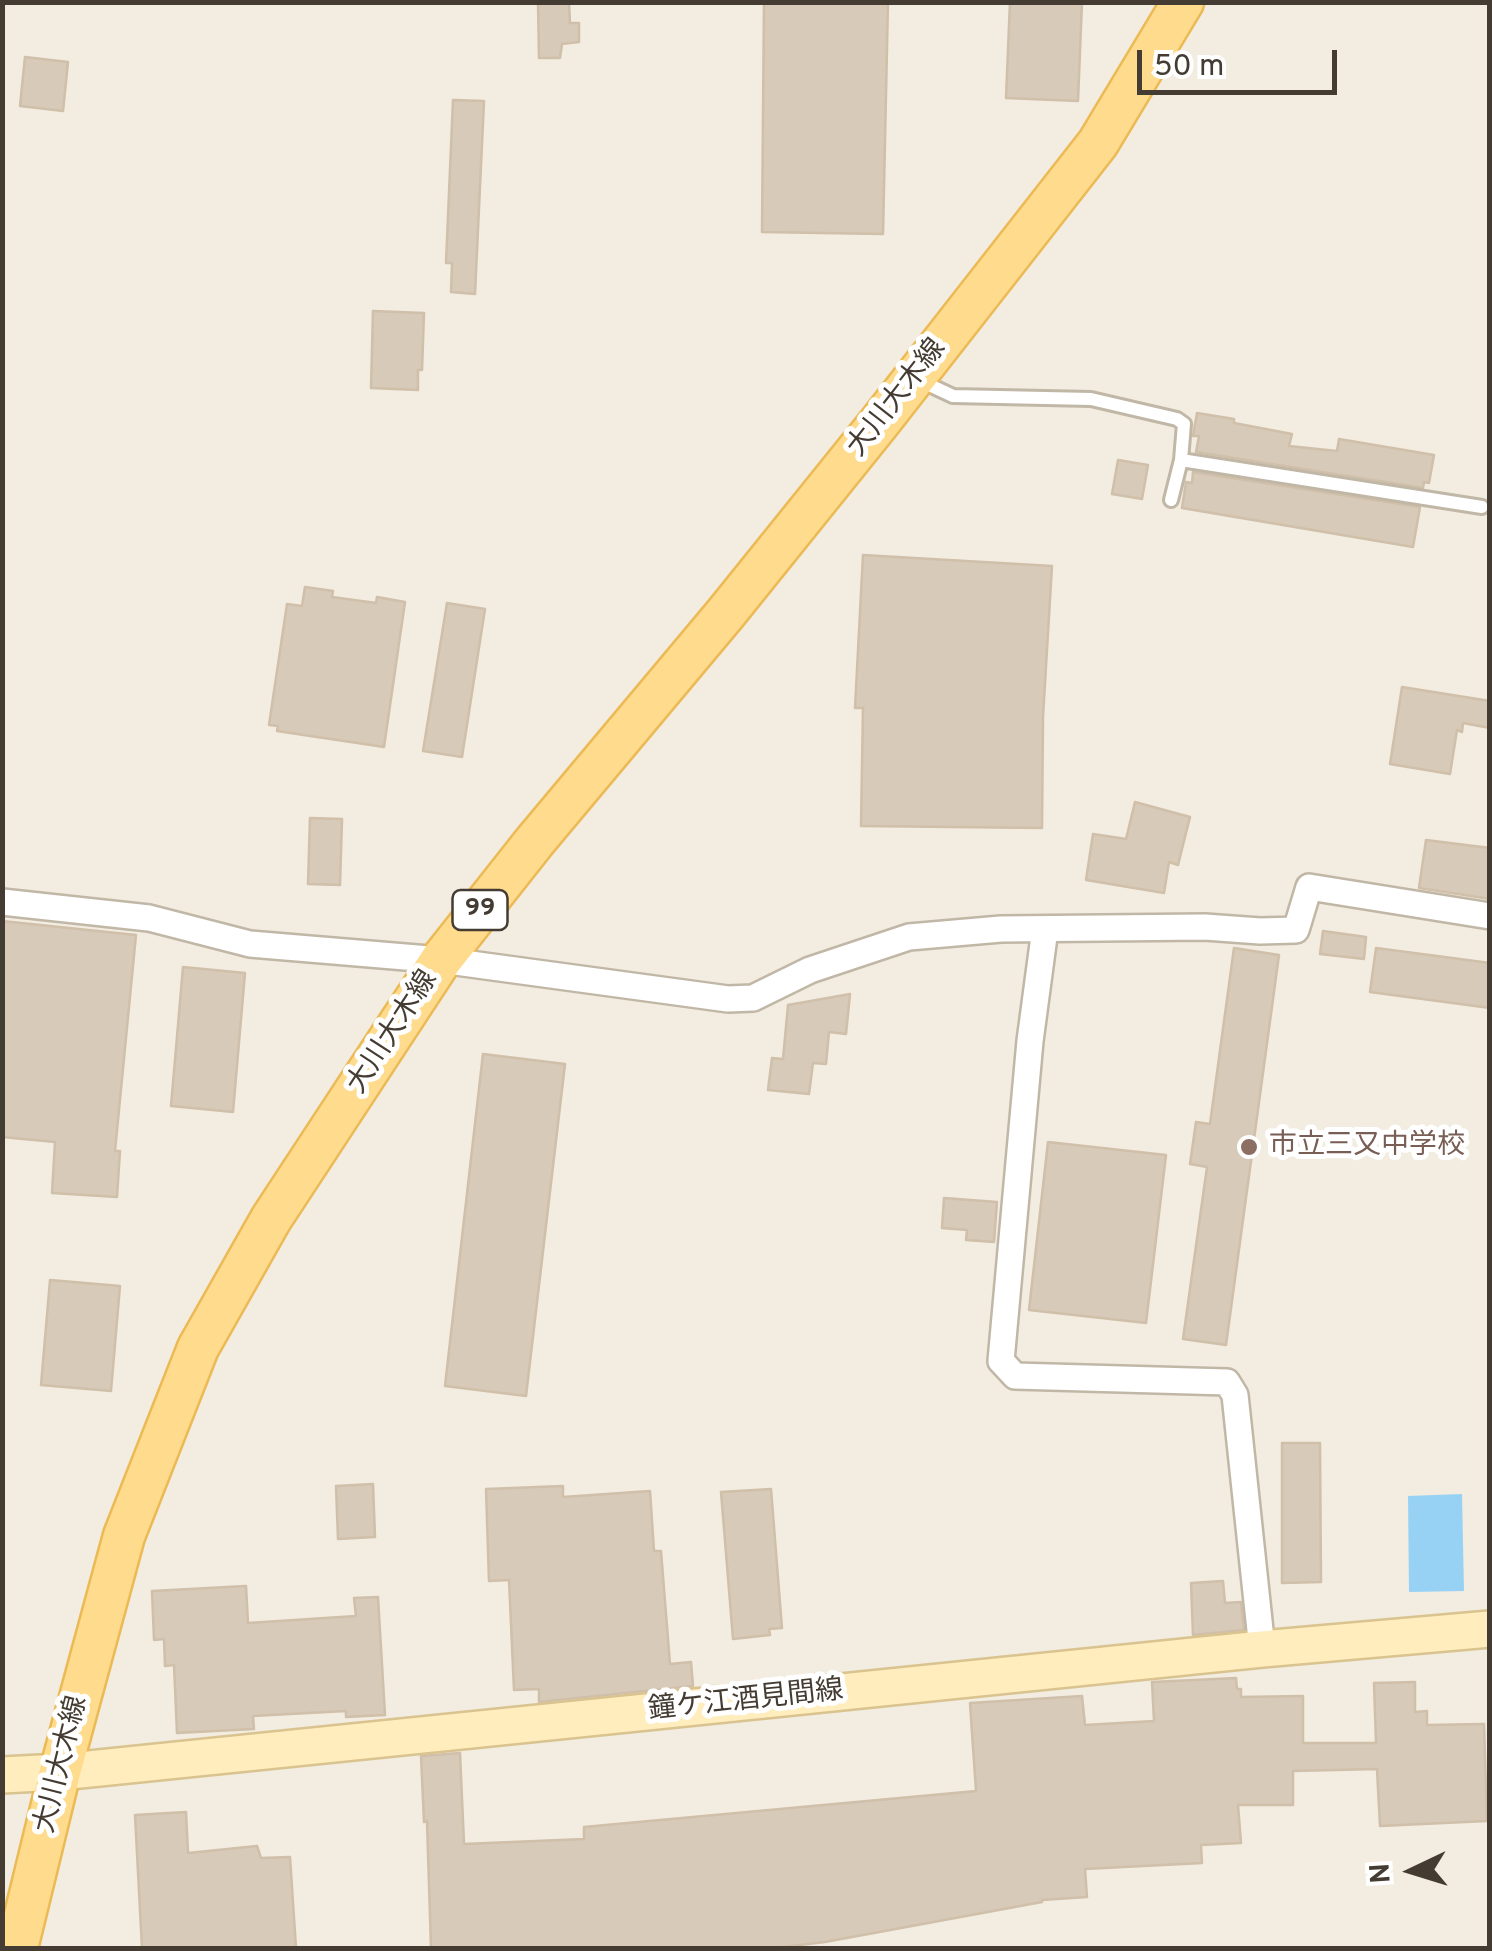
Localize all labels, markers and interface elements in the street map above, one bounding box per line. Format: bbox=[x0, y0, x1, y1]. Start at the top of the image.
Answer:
scale bar bbox=[1142, 30, 1342, 92]
text: 50 m bbox=[1154, 49, 1224, 86]
street label: 大川大木線 bbox=[842, 333, 954, 465]
road number: 99 bbox=[452, 890, 508, 930]
street label: 大川大木線 bbox=[342, 965, 446, 1101]
place label: 市立三又中学校 bbox=[1269, 1130, 1465, 1164]
marker: 市立三又中学校 bbox=[1238, 1136, 1260, 1158]
street label: 鐘ケ江酒見間線 bbox=[647, 1675, 845, 1729]
street label: 大川大木線 bbox=[30, 1693, 96, 1837]
north arrow bbox=[1362, 1821, 1462, 1921]
text: N bbox=[1363, 1862, 1401, 1884]

